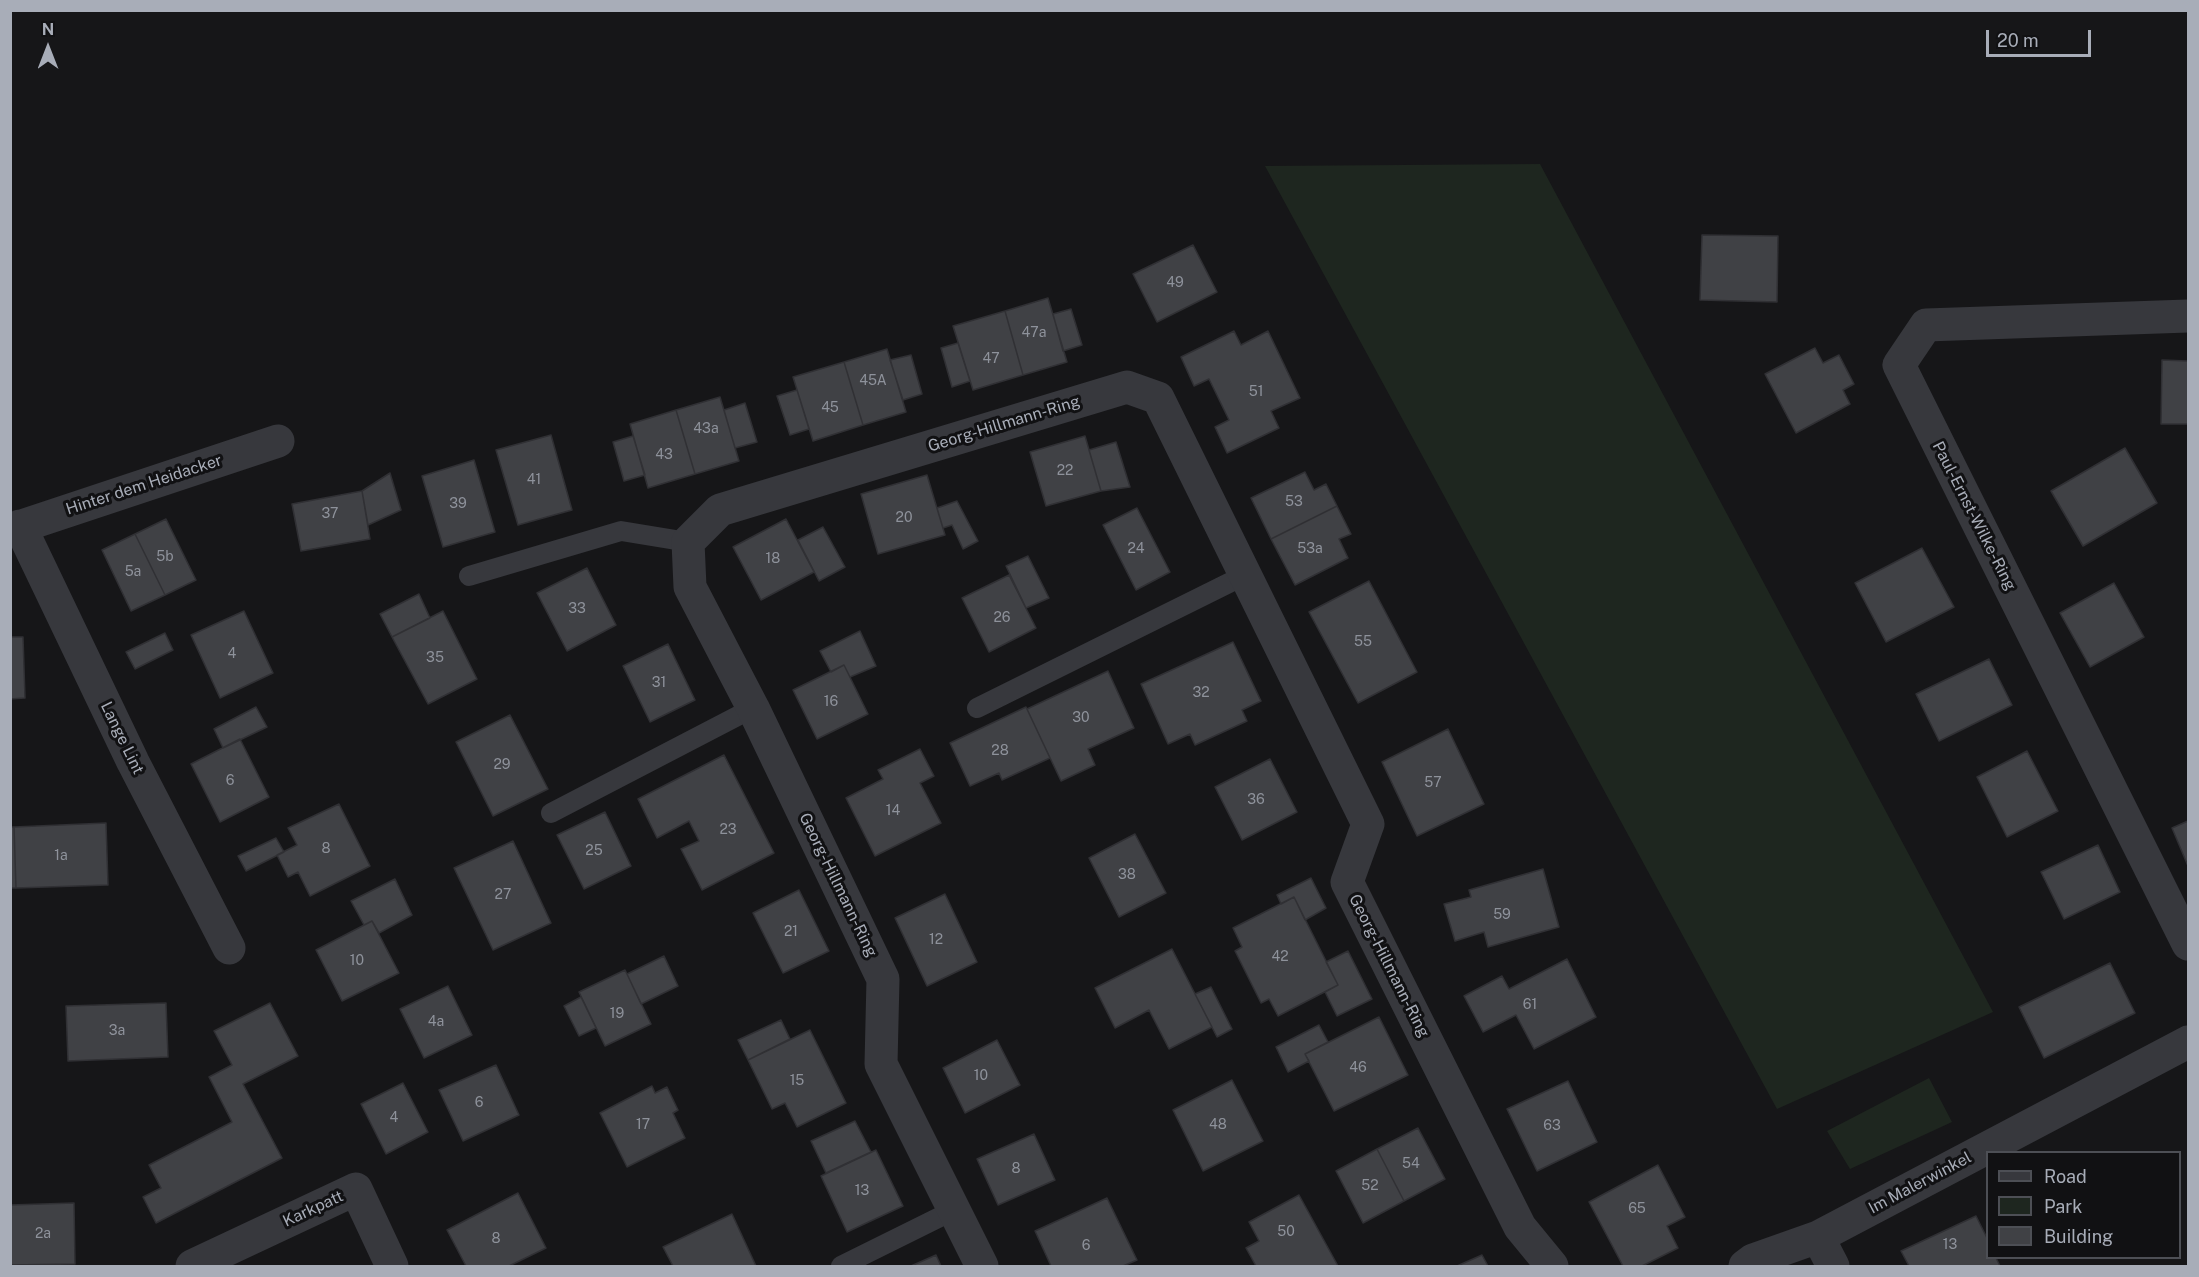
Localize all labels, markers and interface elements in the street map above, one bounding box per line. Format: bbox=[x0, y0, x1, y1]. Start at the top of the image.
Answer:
north arrow bbox=[18, 18, 78, 78]
scale bar bbox=[1989, 18, 2094, 56]
text: N bbox=[42, 20, 54, 39]
text: 20 m bbox=[1997, 30, 2039, 51]
house number: 49 bbox=[1166, 275, 1184, 291]
house number: 47a bbox=[1022, 325, 1046, 341]
house number: 47 bbox=[982, 351, 1000, 367]
house number: 45A bbox=[859, 373, 887, 389]
house number: 51 bbox=[1249, 384, 1263, 400]
street label: Georg-Hillmann-Ring bbox=[926, 392, 1082, 456]
house number: 45 bbox=[821, 400, 839, 416]
house number: 43a bbox=[693, 421, 719, 437]
street label: Paul-Ernst-Wilke-Ring bbox=[1928, 438, 2020, 594]
house number: 43 bbox=[655, 447, 673, 463]
street label: Hinter dem Heidacker bbox=[64, 451, 224, 519]
house number: 22 bbox=[1057, 463, 1073, 479]
house number: 41 bbox=[527, 472, 541, 488]
house number: 53 bbox=[1285, 494, 1303, 510]
house number: 39 bbox=[449, 496, 467, 512]
house number: 37 bbox=[322, 506, 338, 522]
house number: 20 bbox=[896, 510, 912, 526]
house number: 24 bbox=[1127, 541, 1145, 557]
house number: 53a bbox=[1297, 541, 1323, 557]
house number: 5b bbox=[156, 549, 174, 565]
house number: 18 bbox=[766, 551, 780, 567]
house number: 5a bbox=[125, 564, 141, 580]
house number: 33 bbox=[568, 601, 586, 617]
house number: 26 bbox=[993, 610, 1011, 626]
house number: 55 bbox=[1354, 634, 1372, 650]
house number: 4 bbox=[228, 646, 236, 662]
house number: 35 bbox=[426, 650, 444, 666]
house number: 31 bbox=[652, 675, 666, 691]
house number: 32 bbox=[1192, 685, 1210, 701]
house number: 16 bbox=[824, 694, 838, 710]
street label: Lange Lint bbox=[96, 699, 148, 777]
house number: 30 bbox=[1072, 710, 1090, 726]
house number: 28 bbox=[991, 743, 1009, 759]
house number: 29 bbox=[493, 757, 511, 773]
house number: 6 bbox=[226, 773, 234, 789]
house number: 57 bbox=[1424, 775, 1442, 791]
house number: 36 bbox=[1247, 792, 1265, 808]
house number: 14 bbox=[886, 803, 900, 819]
street label: Georg-Hillmann-Ring bbox=[795, 810, 881, 960]
house number: 23 bbox=[719, 822, 737, 838]
house number: 8 bbox=[321, 841, 331, 857]
house number: 25 bbox=[585, 843, 603, 859]
house number: 1a bbox=[54, 848, 68, 864]
house number: 38 bbox=[1118, 867, 1136, 883]
house number: 27 bbox=[495, 887, 511, 903]
street label: Georg-Hillmann-Ring bbox=[1345, 891, 1433, 1041]
house number: 59 bbox=[1493, 907, 1511, 923]
house number: 21 bbox=[784, 924, 798, 940]
house number: 12 bbox=[929, 932, 943, 948]
house number: 42 bbox=[1271, 949, 1289, 965]
house number: 10 bbox=[350, 953, 364, 969]
house number: 61 bbox=[1523, 997, 1537, 1013]
house number: 19 bbox=[610, 1006, 624, 1022]
house number: 4a bbox=[428, 1014, 444, 1030]
house number: 3a bbox=[109, 1023, 125, 1039]
house number: 46 bbox=[1349, 1060, 1367, 1076]
house number: 10 bbox=[974, 1068, 988, 1084]
house number: 15 bbox=[790, 1073, 804, 1089]
house number: 6 bbox=[475, 1095, 483, 1111]
house number: 4 bbox=[390, 1110, 398, 1126]
house number: 17 bbox=[636, 1117, 650, 1133]
house number: 48 bbox=[1209, 1117, 1227, 1133]
house number: 63 bbox=[1543, 1118, 1561, 1134]
street label: Im Malerwinkel bbox=[1865, 1148, 1975, 1218]
legend bbox=[1986, 1151, 2181, 1259]
house number: 54 bbox=[1402, 1156, 1420, 1172]
house number: 8 bbox=[1011, 1161, 1021, 1177]
text: Road bbox=[2044, 1166, 2087, 1187]
house number: 52 bbox=[1361, 1178, 1379, 1194]
house number: 13 bbox=[855, 1183, 869, 1199]
street label: Karkpatt bbox=[280, 1187, 346, 1231]
text: Park bbox=[2044, 1196, 2082, 1217]
house number: 65 bbox=[1628, 1201, 1646, 1217]
house number: 50 bbox=[1277, 1224, 1295, 1240]
house number: 2a bbox=[35, 1226, 51, 1242]
text: Building bbox=[2044, 1226, 2113, 1247]
house number: 8 bbox=[491, 1231, 501, 1247]
house number: 13 bbox=[1943, 1237, 1957, 1253]
house number: 6 bbox=[1082, 1238, 1090, 1254]

